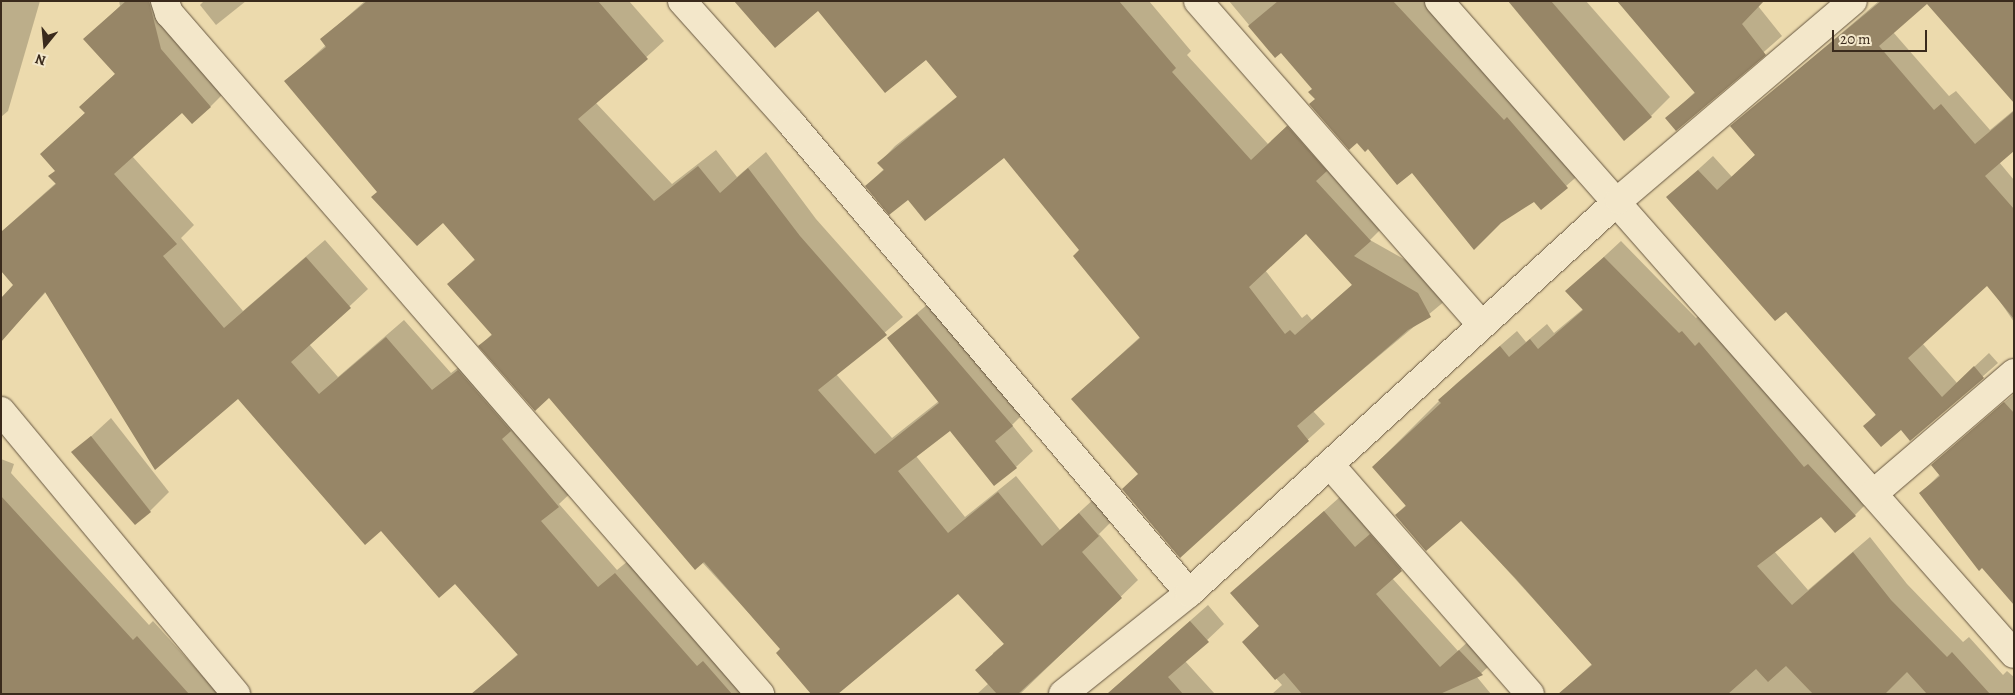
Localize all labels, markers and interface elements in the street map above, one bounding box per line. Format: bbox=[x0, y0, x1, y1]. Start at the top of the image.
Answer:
north arrow bbox=[20, 20, 70, 70]
scale bar bbox=[1835, 20, 1930, 52]
text: 20 m bbox=[1840, 29, 1871, 49]
text: N bbox=[33, 49, 48, 70]

